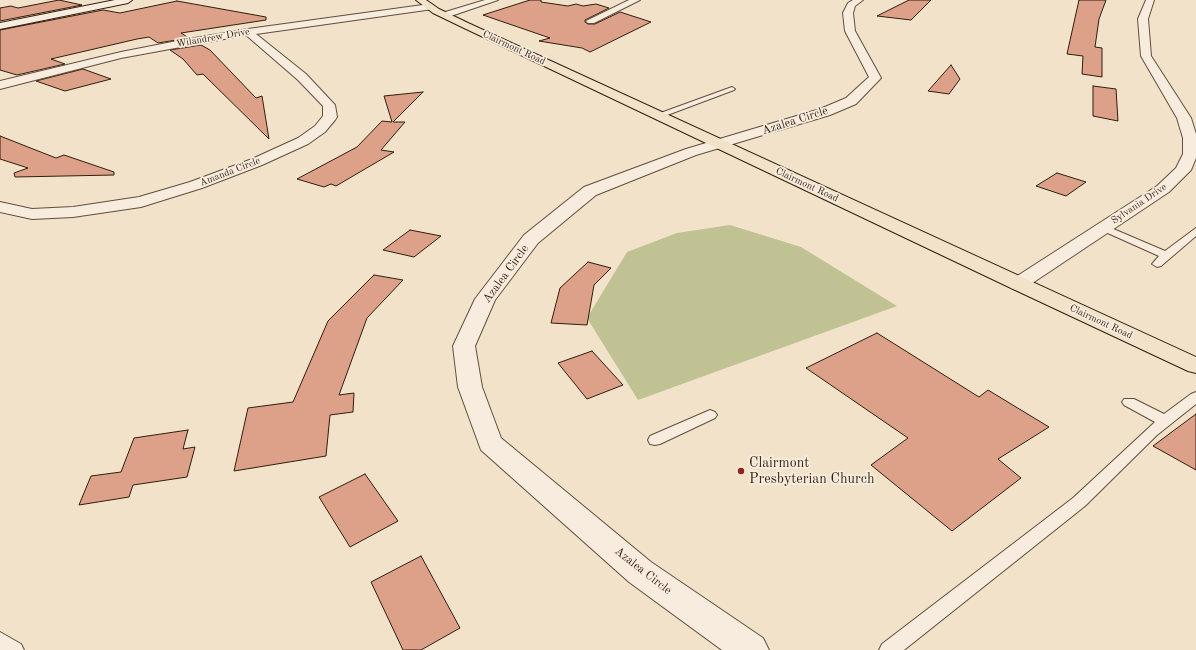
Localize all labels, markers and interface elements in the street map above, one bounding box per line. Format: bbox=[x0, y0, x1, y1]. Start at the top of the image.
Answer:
street label: Wilandrew Drive bbox=[175, 26, 251, 50]
street label: Clairmont Road bbox=[481, 28, 547, 68]
street label: Azalea Circle bbox=[760, 104, 830, 138]
street label: Amanda Circle bbox=[198, 155, 262, 189]
street label: Clairmont Road bbox=[774, 165, 840, 205]
street label: Sylvania Drive bbox=[1109, 181, 1169, 227]
street label: Azalea Circle bbox=[480, 242, 532, 306]
street label: Clairmont Road bbox=[1068, 302, 1134, 342]
place label: Clairmont Presbyterian Church bbox=[749, 455, 875, 488]
marker: Clairmont Presbyterian Church bbox=[736, 466, 746, 476]
street label: Azalea Circle bbox=[612, 544, 674, 598]

